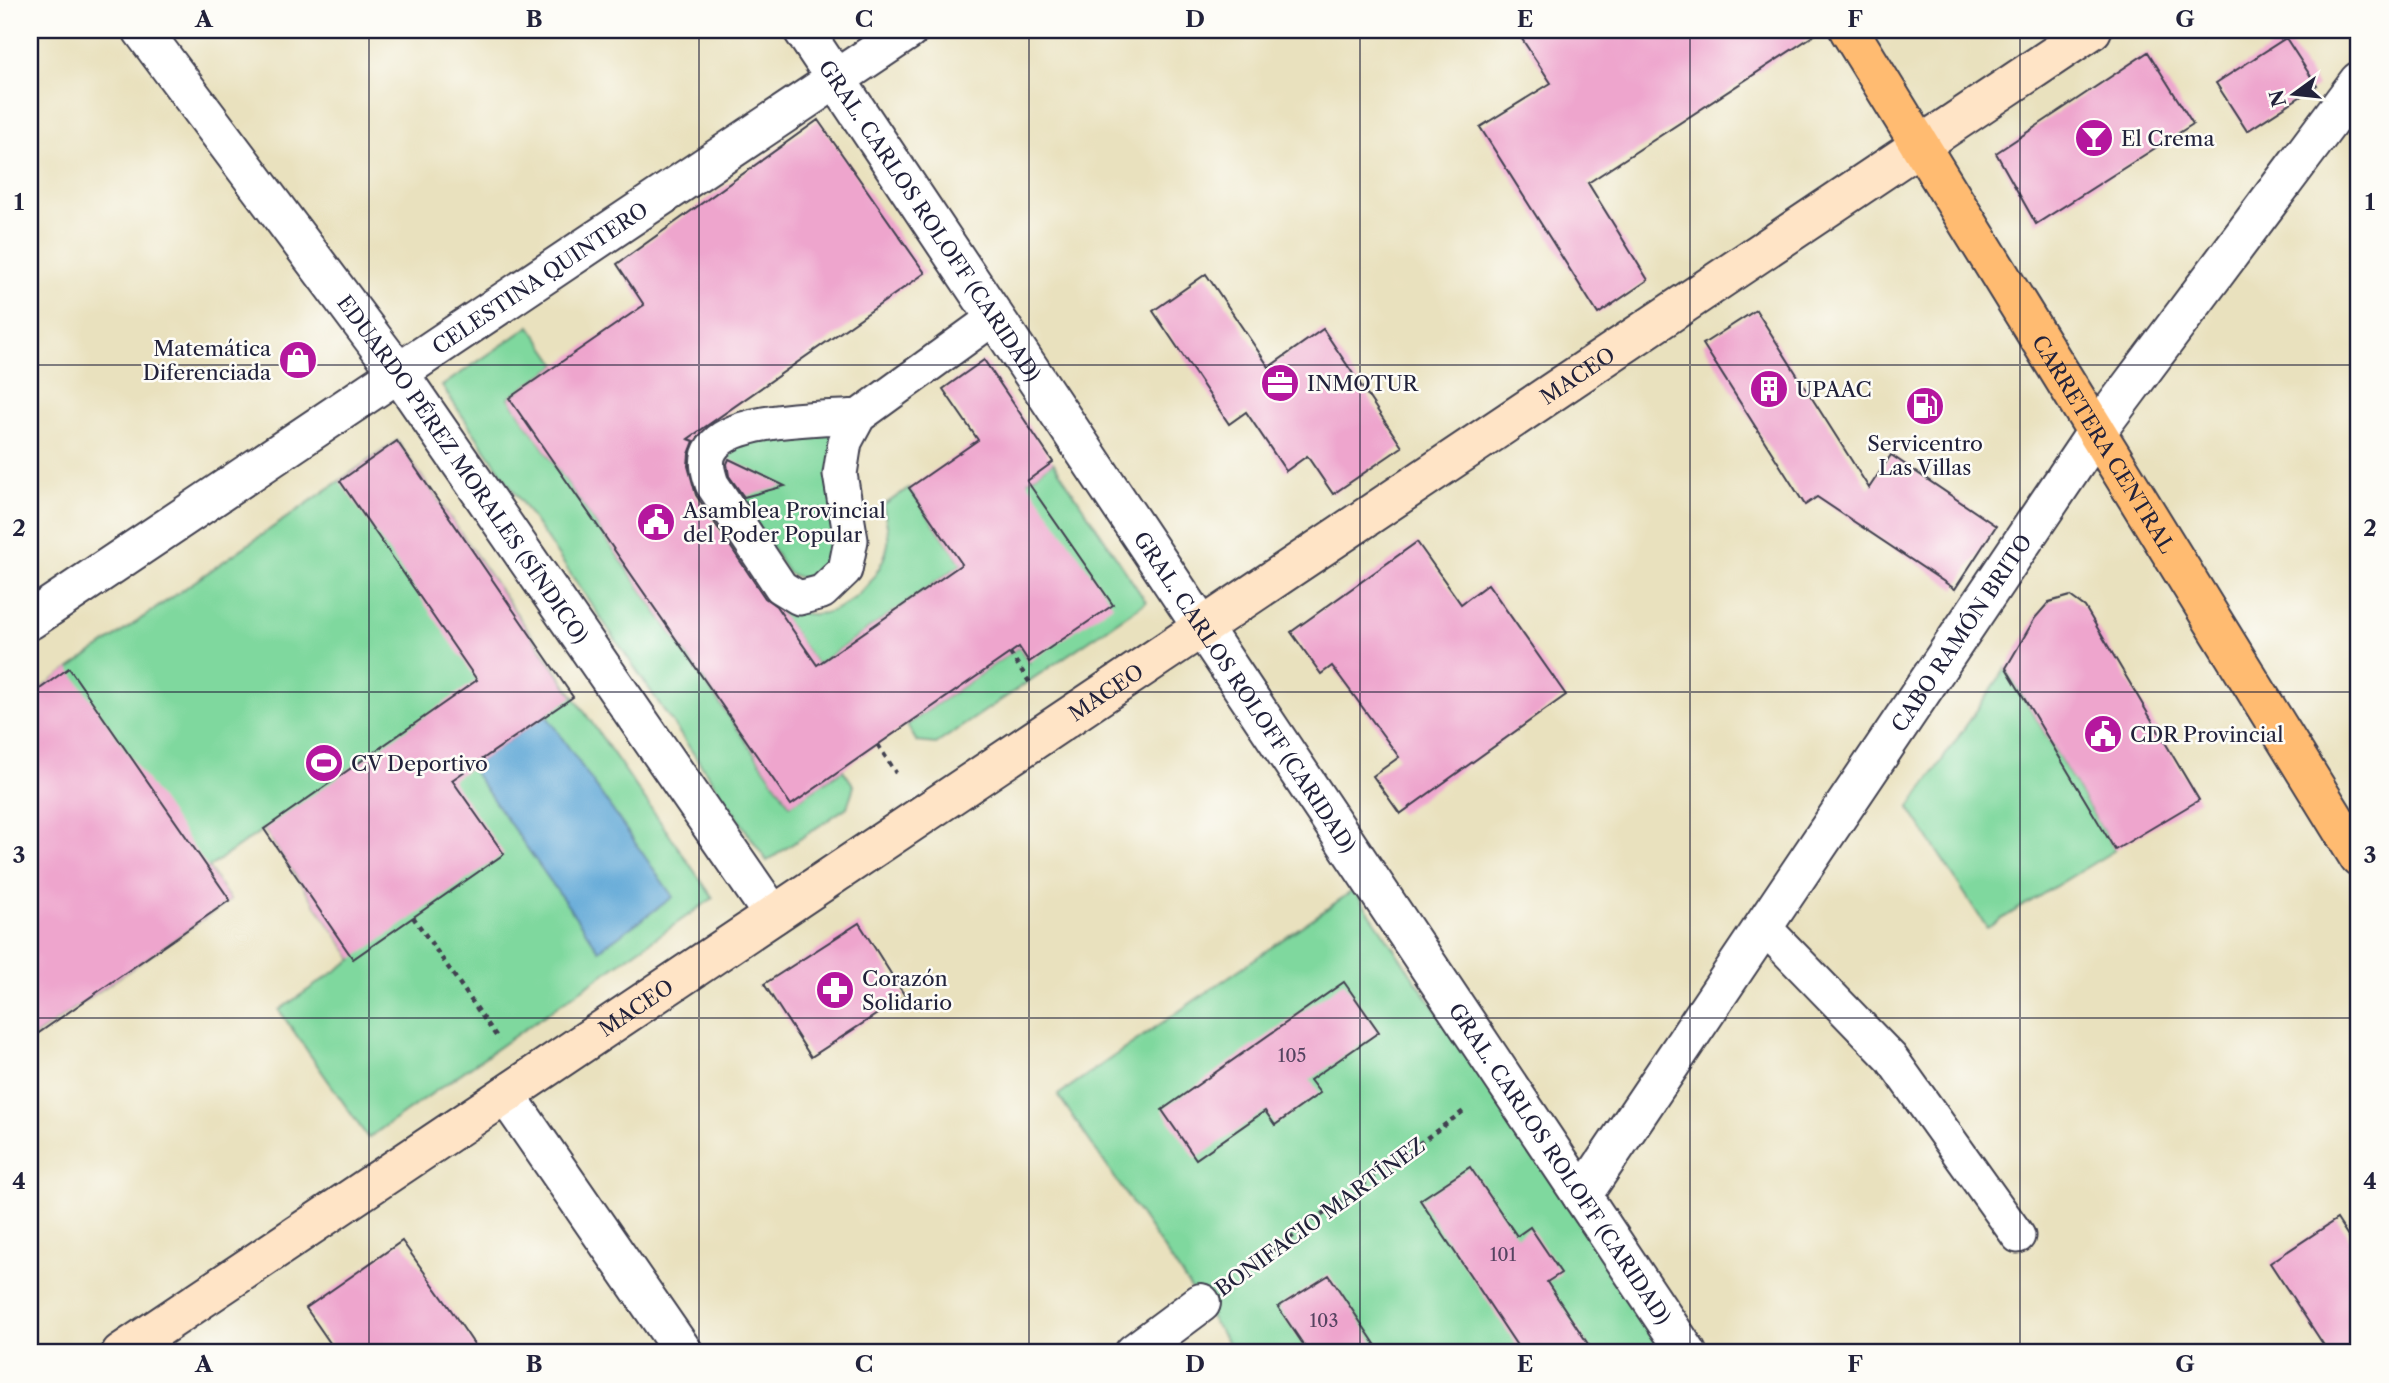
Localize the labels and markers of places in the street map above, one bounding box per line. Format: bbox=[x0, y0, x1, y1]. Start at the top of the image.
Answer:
bar icon: El Crema bbox=[2073, 117, 2115, 159]
place label: El Crema bbox=[2121, 126, 2215, 151]
place label: Matemática Diferenciada bbox=[143, 336, 272, 385]
shop icon: Matemática Diferenciada bbox=[277, 339, 319, 381]
office icon: INMOTUR bbox=[1259, 362, 1301, 404]
building icon: UPAAC bbox=[1748, 368, 1790, 410]
place label: INMOTUR bbox=[1307, 371, 1420, 396]
place label: UPAAC bbox=[1796, 377, 1872, 402]
fuel station icon: Servicentro Las Villas bbox=[1904, 385, 1946, 427]
place label: Servicentro Las Villas bbox=[1867, 431, 1983, 480]
place label: Asamblea Provincial del Poder Popular bbox=[682, 498, 886, 547]
public building icon: Asamblea Provincial del Poder Popular bbox=[635, 501, 677, 543]
public building icon: CDR Provincial bbox=[2082, 713, 2124, 755]
place label: CDR Provincial bbox=[2130, 722, 2283, 747]
sports icon: CV Deportivo bbox=[303, 742, 345, 784]
place label: CV Deportivo bbox=[351, 751, 488, 776]
place label: Corazón Solidario bbox=[862, 966, 952, 1015]
pharmacy icon: Corazón Solidario bbox=[814, 969, 856, 1011]

